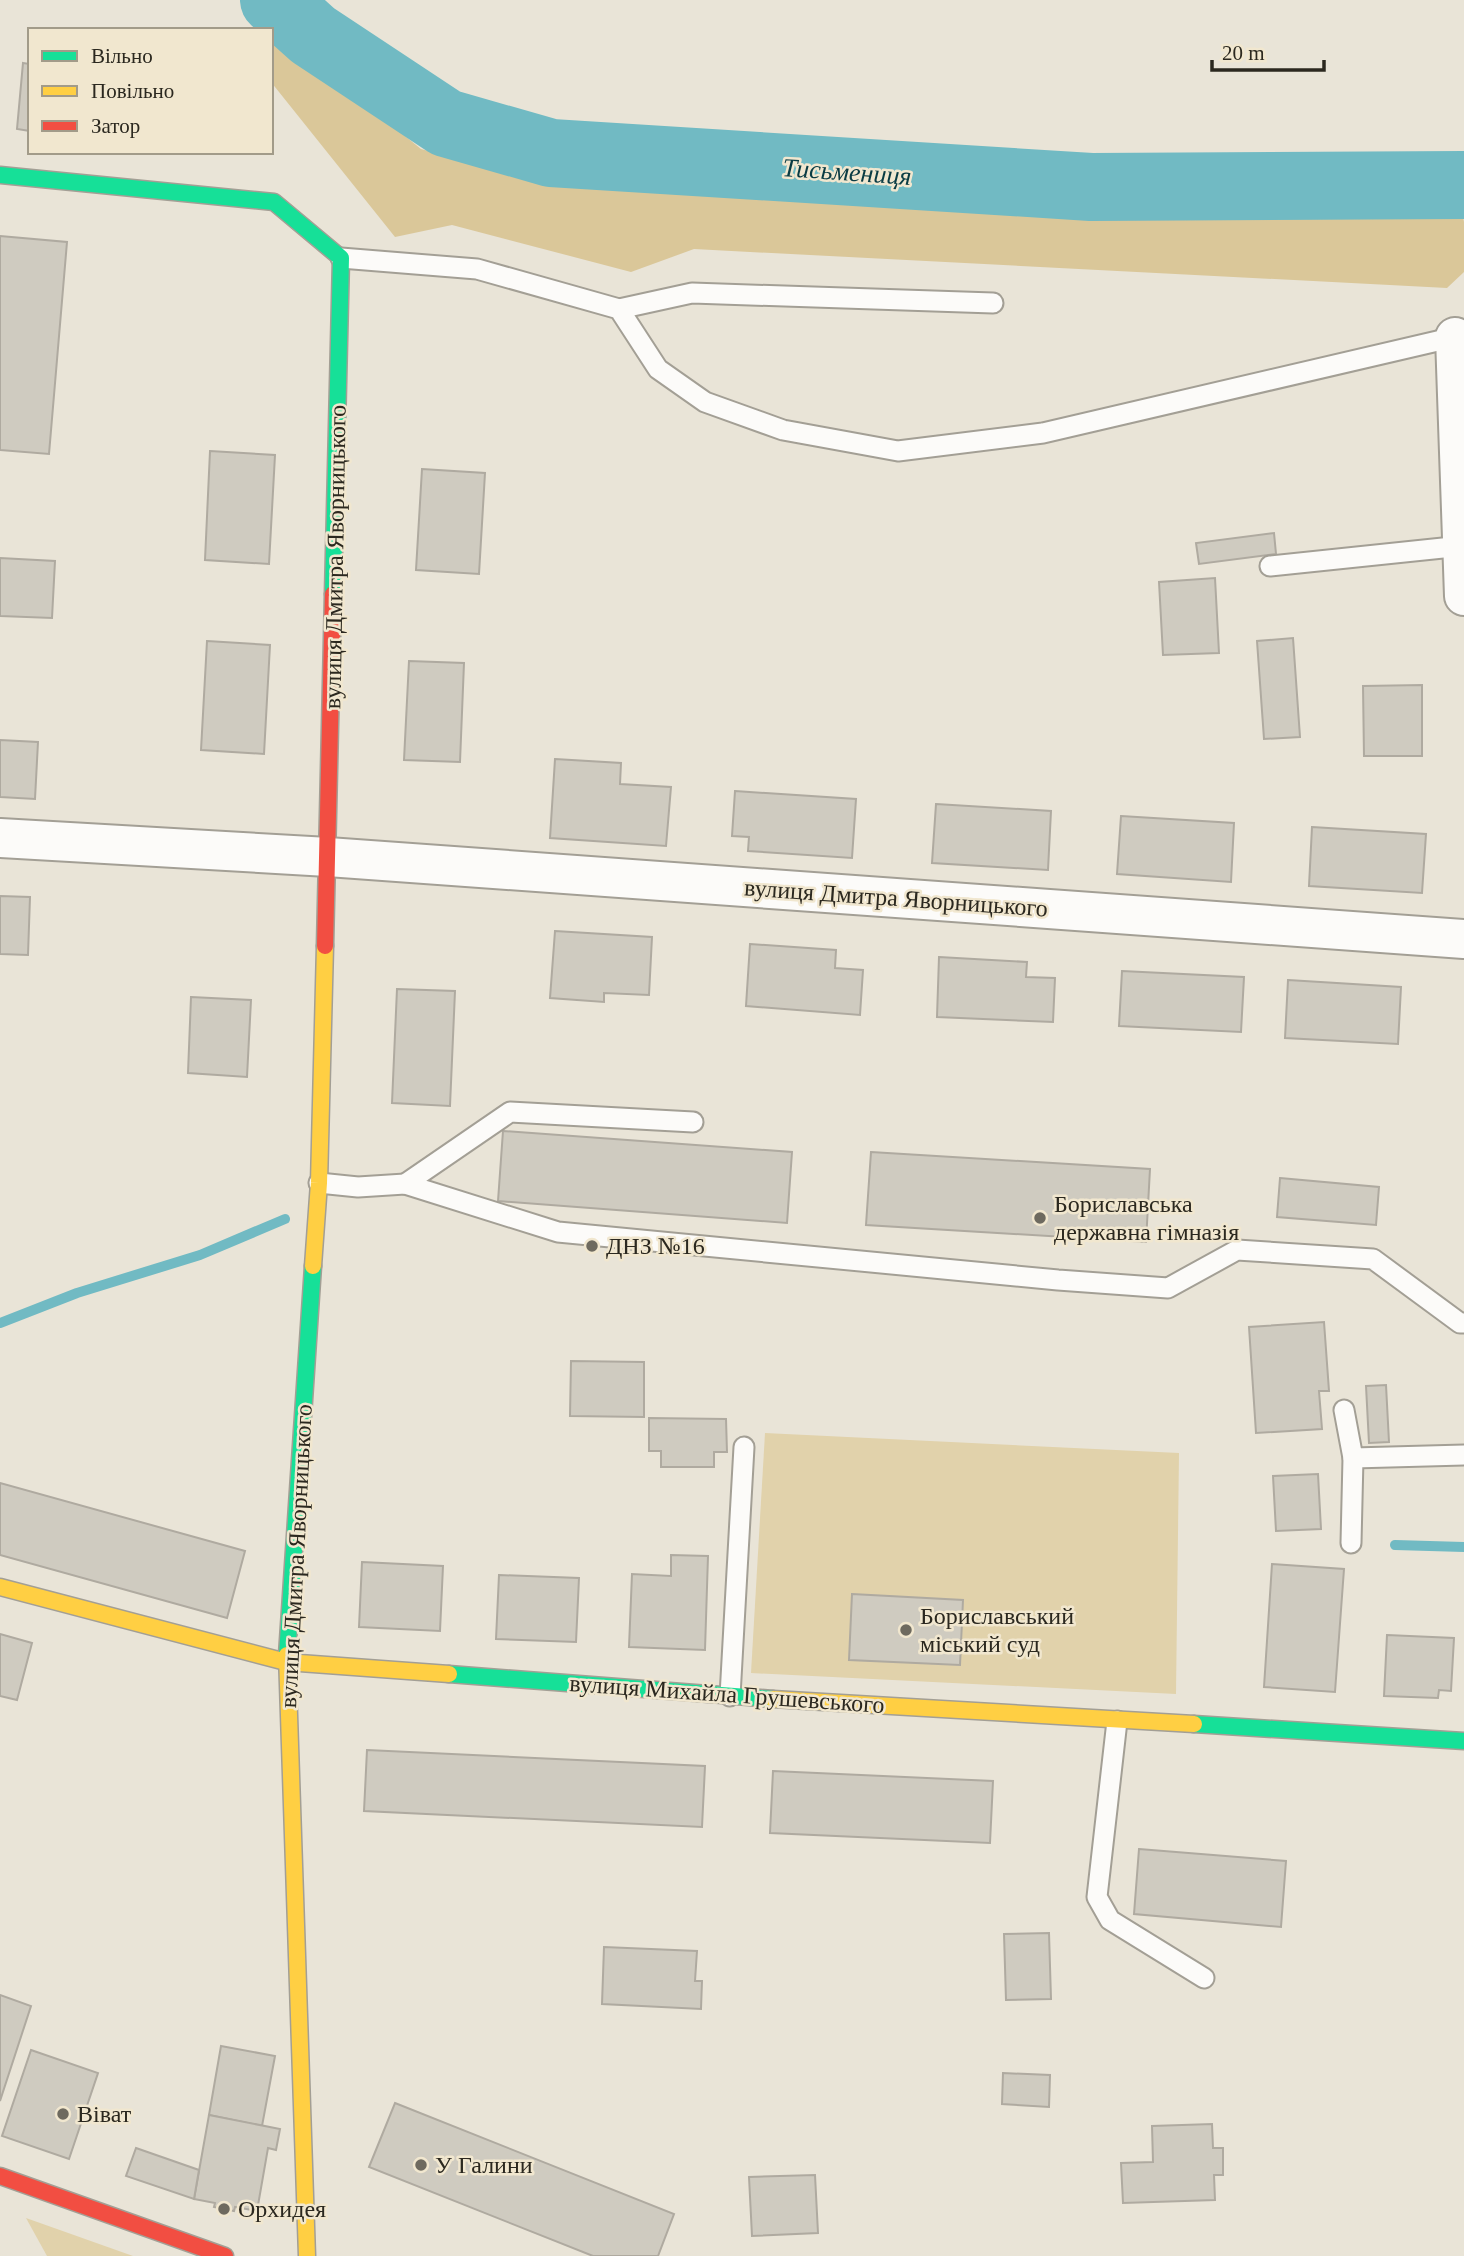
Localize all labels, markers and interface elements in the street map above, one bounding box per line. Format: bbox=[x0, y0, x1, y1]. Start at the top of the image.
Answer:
legend bbox=[28, 28, 273, 154]
scale bar bbox=[1212, 28, 1324, 72]
text: 20 m bbox=[1222, 41, 1265, 65]
text: Вільно bbox=[91, 44, 153, 68]
text: Повільно bbox=[91, 79, 174, 103]
text: Затор bbox=[91, 114, 140, 138]
water label: Тисьмениця bbox=[781, 153, 913, 191]
street label: вулиця Дмитра Яворницького bbox=[319, 405, 351, 709]
street label: вулиця Дмитра Яворницького bbox=[743, 874, 1049, 922]
place label: Бориславська державна гімназія bbox=[1054, 1191, 1239, 1245]
marker: Бориславська державна гімназія bbox=[1032, 1210, 1048, 1226]
place label: ДНЗ №16 bbox=[606, 1233, 705, 1259]
marker: ДНЗ №16 bbox=[584, 1238, 600, 1254]
street label: вулиця Дмитра Яворницького bbox=[275, 1403, 317, 1709]
place label: Бориславський міський суд bbox=[920, 1603, 1074, 1657]
marker: Бориславський міський суд bbox=[898, 1622, 914, 1638]
street label: вулиця Михайла Грушевського bbox=[569, 1670, 885, 1718]
place label: Віват bbox=[77, 2101, 132, 2127]
marker: Віват bbox=[55, 2106, 71, 2122]
place label: У Галини bbox=[435, 2152, 533, 2178]
marker: У Галини bbox=[413, 2157, 429, 2173]
place label: Орхидея bbox=[238, 2196, 326, 2222]
marker: Орхидея bbox=[216, 2201, 232, 2217]

